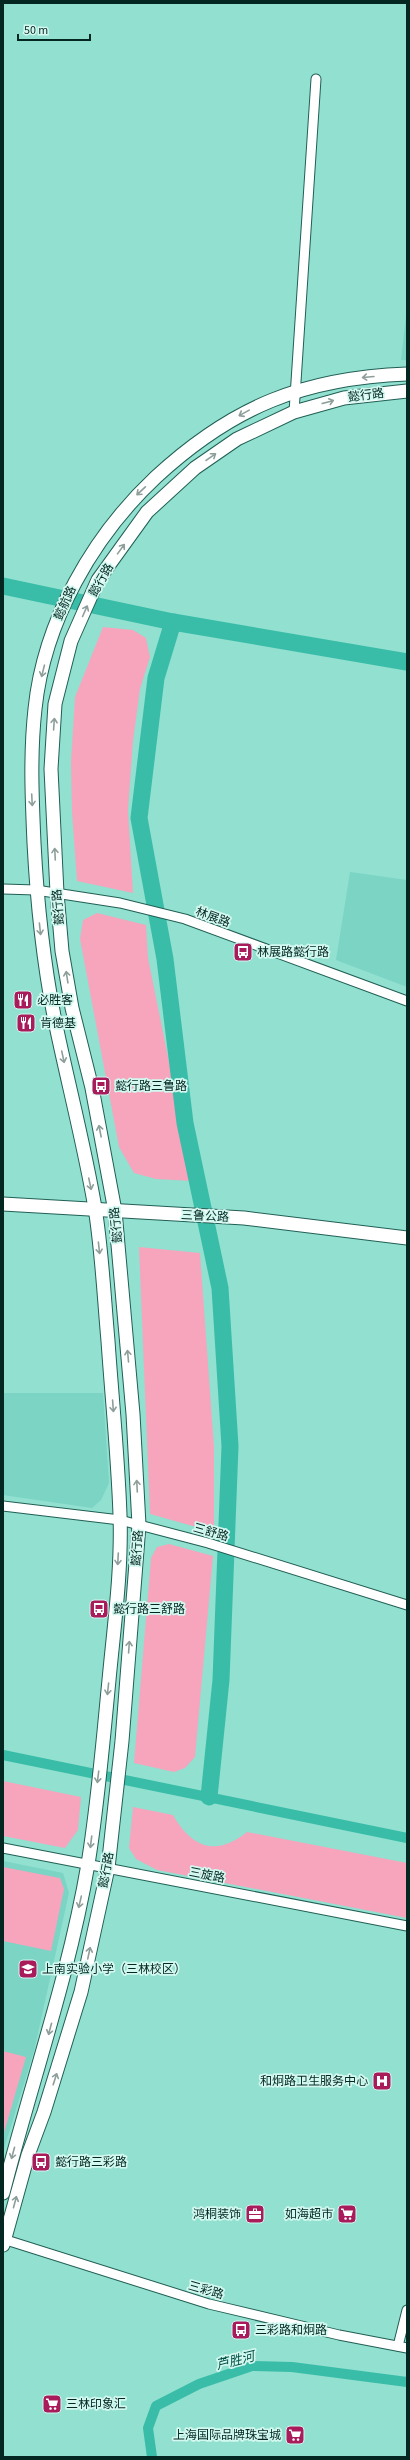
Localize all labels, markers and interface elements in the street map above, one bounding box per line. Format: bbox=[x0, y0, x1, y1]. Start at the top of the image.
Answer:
scale bar bbox=[18, 16, 90, 42]
text: 50 m bbox=[24, 22, 48, 39]
one-way arrow bbox=[362, 373, 375, 380]
street label: 懿行路 bbox=[347, 385, 385, 406]
one-way arrow bbox=[322, 398, 335, 406]
one-way arrow bbox=[238, 409, 250, 417]
one-way arrow bbox=[206, 453, 217, 461]
one-way arrow bbox=[136, 486, 146, 496]
one-way arrow bbox=[117, 543, 125, 554]
street label: 懿行路 bbox=[85, 560, 118, 600]
street label: 懿航路 bbox=[50, 583, 81, 623]
one-way arrow bbox=[81, 605, 89, 617]
one-way arrow bbox=[39, 664, 46, 677]
one-way arrow bbox=[50, 718, 58, 731]
one-way arrow bbox=[28, 793, 36, 806]
one-way arrow bbox=[51, 848, 59, 861]
street label: 懿行路 bbox=[48, 888, 69, 926]
street label: 林展路 bbox=[193, 903, 233, 932]
one-way arrow bbox=[37, 922, 44, 935]
bus stop icon: 林展路懿行路 bbox=[232, 941, 254, 963]
place label: 林展路懿行路 bbox=[257, 944, 329, 961]
one-way arrow bbox=[62, 971, 70, 984]
restaurant icon: 必胜客 bbox=[12, 989, 34, 1011]
place label: 必胜客 bbox=[37, 992, 73, 1009]
restaurant icon: 肯德基 bbox=[15, 1012, 37, 1034]
place label: 肯德基 bbox=[40, 1015, 76, 1032]
one-way arrow bbox=[59, 1050, 67, 1063]
bus stop icon: 懿行路三鲁路 bbox=[90, 1075, 112, 1097]
place label: 懿行路三鲁路 bbox=[115, 1078, 187, 1095]
one-way arrow bbox=[96, 1125, 104, 1138]
one-way arrow bbox=[86, 1178, 94, 1191]
street label: 懿行路 bbox=[106, 1206, 127, 1244]
street label: 三鲁公路 bbox=[181, 1207, 229, 1226]
one-way arrow bbox=[95, 1241, 103, 1254]
one-way arrow bbox=[124, 1350, 131, 1363]
one-way arrow bbox=[109, 1399, 117, 1412]
one-way arrow bbox=[133, 1480, 140, 1493]
street label: 三舒路 bbox=[191, 1519, 231, 1546]
street label: 懿行路 bbox=[128, 1529, 147, 1567]
one-way arrow bbox=[115, 1552, 122, 1565]
bus stop icon: 懿行路三舒路 bbox=[88, 1598, 110, 1620]
place label: 懿行路三舒路 bbox=[113, 1601, 185, 1618]
one-way arrow bbox=[126, 1641, 133, 1654]
one-way arrow bbox=[104, 1682, 111, 1695]
one-way arrow bbox=[94, 1770, 102, 1783]
one-way arrow bbox=[87, 1835, 95, 1848]
street label: 懿行路 bbox=[95, 1851, 118, 1889]
street label: 三旋路 bbox=[188, 1864, 226, 1887]
one-way arrow bbox=[75, 1895, 83, 1908]
one-way arrow bbox=[86, 1947, 94, 1960]
school or university icon: 上南实验小学（三林校区） bbox=[17, 1958, 39, 1980]
place label: 上南实验小学（三林校区） bbox=[42, 1961, 186, 1978]
one-way arrow bbox=[46, 2022, 53, 2035]
hospital icon: 和炯路卫生服务中心 bbox=[371, 2070, 393, 2092]
one-way arrow bbox=[52, 2072, 59, 2085]
place label: 和炯路卫生服务中心 bbox=[260, 2073, 368, 2090]
one-way arrow bbox=[9, 2147, 16, 2160]
bus stop icon: 懿行路三彩路 bbox=[30, 2151, 52, 2173]
place label: 懿行路三彩路 bbox=[55, 2154, 127, 2171]
one-way arrow bbox=[12, 2196, 19, 2209]
office icon: 鸿桐装饰 bbox=[244, 2203, 266, 2225]
supermarket icon: 如海超市 bbox=[336, 2203, 358, 2225]
place label: 鸿桐装饰 bbox=[193, 2206, 241, 2223]
place label: 如海超市 bbox=[285, 2206, 333, 2223]
street label: 三彩路 bbox=[186, 2277, 226, 2304]
bus stop icon: 三彩路和炯路 bbox=[230, 2319, 252, 2341]
place label: 三彩路和炯路 bbox=[255, 2322, 327, 2339]
water label: 芦胜河 bbox=[214, 2347, 259, 2374]
supermarket icon: 三林印象汇 bbox=[41, 2393, 63, 2415]
place label: 三林印象汇 bbox=[66, 2396, 126, 2413]
supermarket icon: 上海国际品牌珠宝城 bbox=[284, 2424, 306, 2446]
place label: 上海国际品牌珠宝城 bbox=[173, 2427, 281, 2444]

